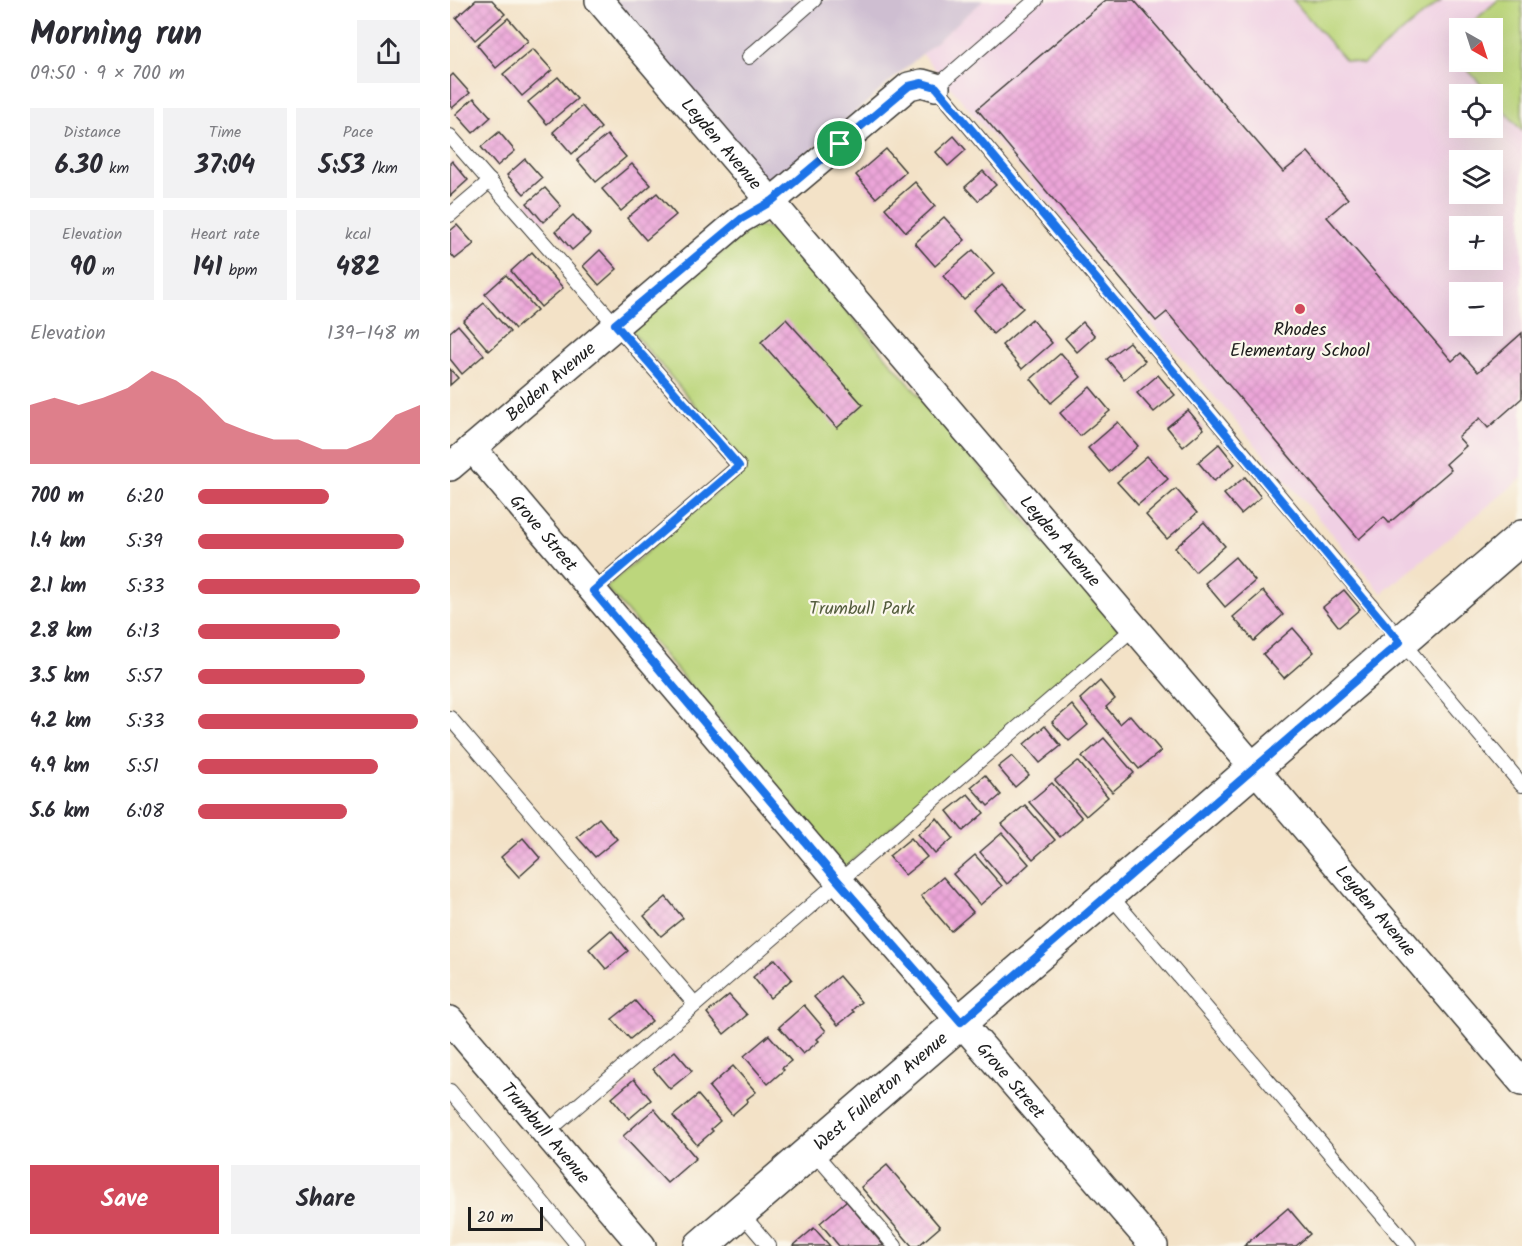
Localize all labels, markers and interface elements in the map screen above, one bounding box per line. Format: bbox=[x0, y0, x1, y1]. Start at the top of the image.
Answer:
text: Morning run bbox=[30, 9, 202, 62]
north arrow bbox=[1449, 18, 1503, 72]
map controls bbox=[1449, 18, 1503, 336]
button: share bbox=[357, 20, 420, 83]
text: 09:50 · 9 × 700 m bbox=[30, 58, 185, 90]
button: locate bbox=[1449, 84, 1503, 138]
street label: Leyden Avenue bbox=[673, 92, 768, 197]
pin bbox=[814, 118, 865, 169]
text: Distance bbox=[63, 120, 121, 145]
text: Time bbox=[209, 120, 241, 145]
text: Pace bbox=[343, 120, 373, 145]
icon: arrive bbox=[823, 127, 856, 160]
text: 6.30 bbox=[55, 145, 103, 187]
text: 37:04 bbox=[195, 145, 255, 187]
text: 5:53 bbox=[318, 145, 365, 187]
button: layers bbox=[1449, 150, 1503, 204]
text: km bbox=[103, 156, 129, 181]
text: /km bbox=[365, 156, 398, 181]
button: + bbox=[1449, 216, 1503, 270]
text: Elevation bbox=[62, 222, 122, 247]
text: Heart rate bbox=[190, 222, 260, 247]
text: kcal bbox=[345, 222, 371, 247]
text: 90 bbox=[69, 247, 96, 289]
text: 141 bbox=[192, 247, 222, 289]
text: 482 bbox=[336, 247, 380, 289]
text: m bbox=[96, 258, 115, 283]
text: bpm bbox=[222, 258, 258, 283]
button: − bbox=[1449, 282, 1503, 336]
marker: Rhodes Elementary School bbox=[1293, 302, 1307, 316]
place label: Rhodes Elementary School bbox=[1230, 316, 1371, 366]
text: Elevation bbox=[30, 318, 106, 350]
text: 139–148 m bbox=[327, 318, 420, 350]
street label: Belden Avenue bbox=[500, 335, 603, 430]
text: 700 m bbox=[30, 481, 84, 513]
text: 6:20 bbox=[126, 481, 164, 513]
street label: Grove Street bbox=[501, 489, 585, 580]
street label: Leyden Avenue bbox=[1011, 489, 1107, 594]
text: 1.4 km bbox=[30, 526, 86, 558]
text: 5:39 bbox=[126, 526, 163, 558]
text: 2.1 km bbox=[30, 571, 86, 603]
text: 5:33 bbox=[126, 571, 165, 603]
park label: Trumbull Park bbox=[809, 595, 915, 624]
text: 2.8 km bbox=[30, 616, 92, 648]
text: 6:13 bbox=[126, 616, 160, 648]
text: 3.5 km bbox=[30, 661, 90, 693]
text: 5:57 bbox=[126, 661, 162, 693]
text: 4.2 km bbox=[30, 706, 91, 738]
text: 5:33 bbox=[126, 706, 165, 738]
text: 4.9 km bbox=[30, 751, 90, 783]
text: 5:51 bbox=[126, 751, 159, 783]
text: 5.6 km bbox=[30, 796, 90, 828]
text: 6:08 bbox=[126, 796, 164, 828]
street label: Leyden Avenue bbox=[1327, 859, 1423, 964]
street label: West Fullerton Avenue bbox=[808, 1026, 955, 1159]
street label: Grove Street bbox=[968, 1036, 1052, 1127]
street label: Trumbull Avenue bbox=[493, 1076, 596, 1191]
button: Save bbox=[30, 1165, 219, 1234]
button: Share bbox=[231, 1165, 420, 1234]
scale bar bbox=[468, 1204, 543, 1232]
text: 20 m bbox=[477, 1205, 513, 1230]

